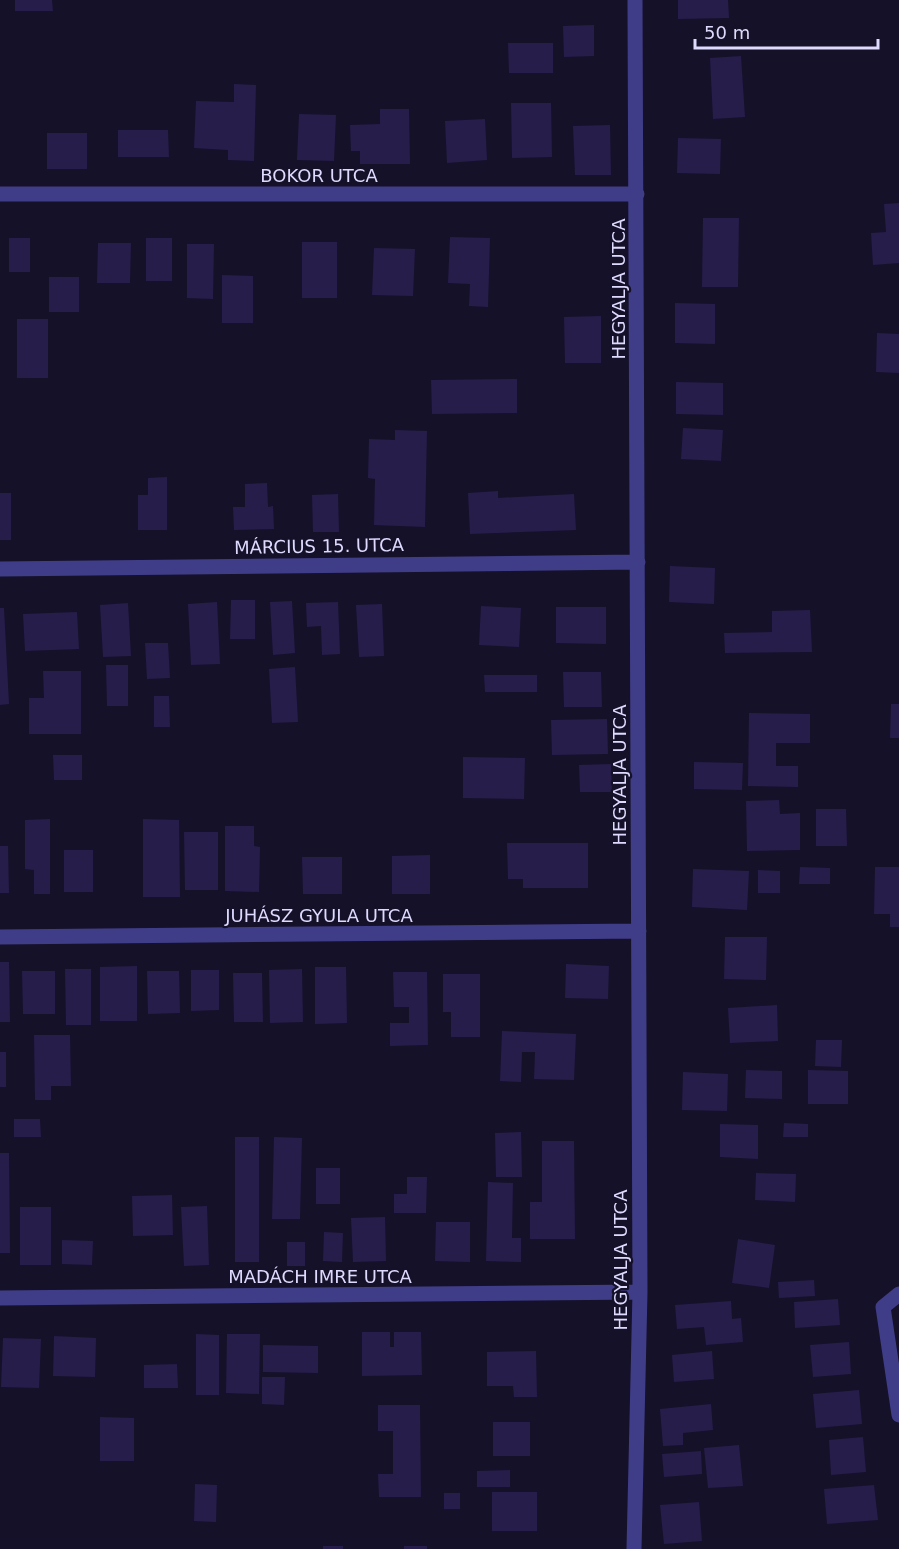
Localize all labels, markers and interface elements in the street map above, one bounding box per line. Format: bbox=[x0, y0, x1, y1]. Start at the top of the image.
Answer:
scale bar bbox=[695, 12, 878, 50]
text: 50 m bbox=[704, 22, 750, 43]
street label: BOKOR UTCA bbox=[260, 165, 378, 186]
street label: HEGYALJA UTCA bbox=[608, 218, 629, 359]
street label: MÁRCIUS 15. UTCA bbox=[234, 534, 405, 558]
street label: HEGYALJA UTCA bbox=[609, 704, 630, 845]
street label: JUHÁSZ GYULA UTCA bbox=[224, 905, 413, 926]
street label: HEGYALJA UTCA bbox=[610, 1189, 631, 1330]
street label: MADÁCH IMRE UTCA bbox=[228, 1266, 413, 1287]

